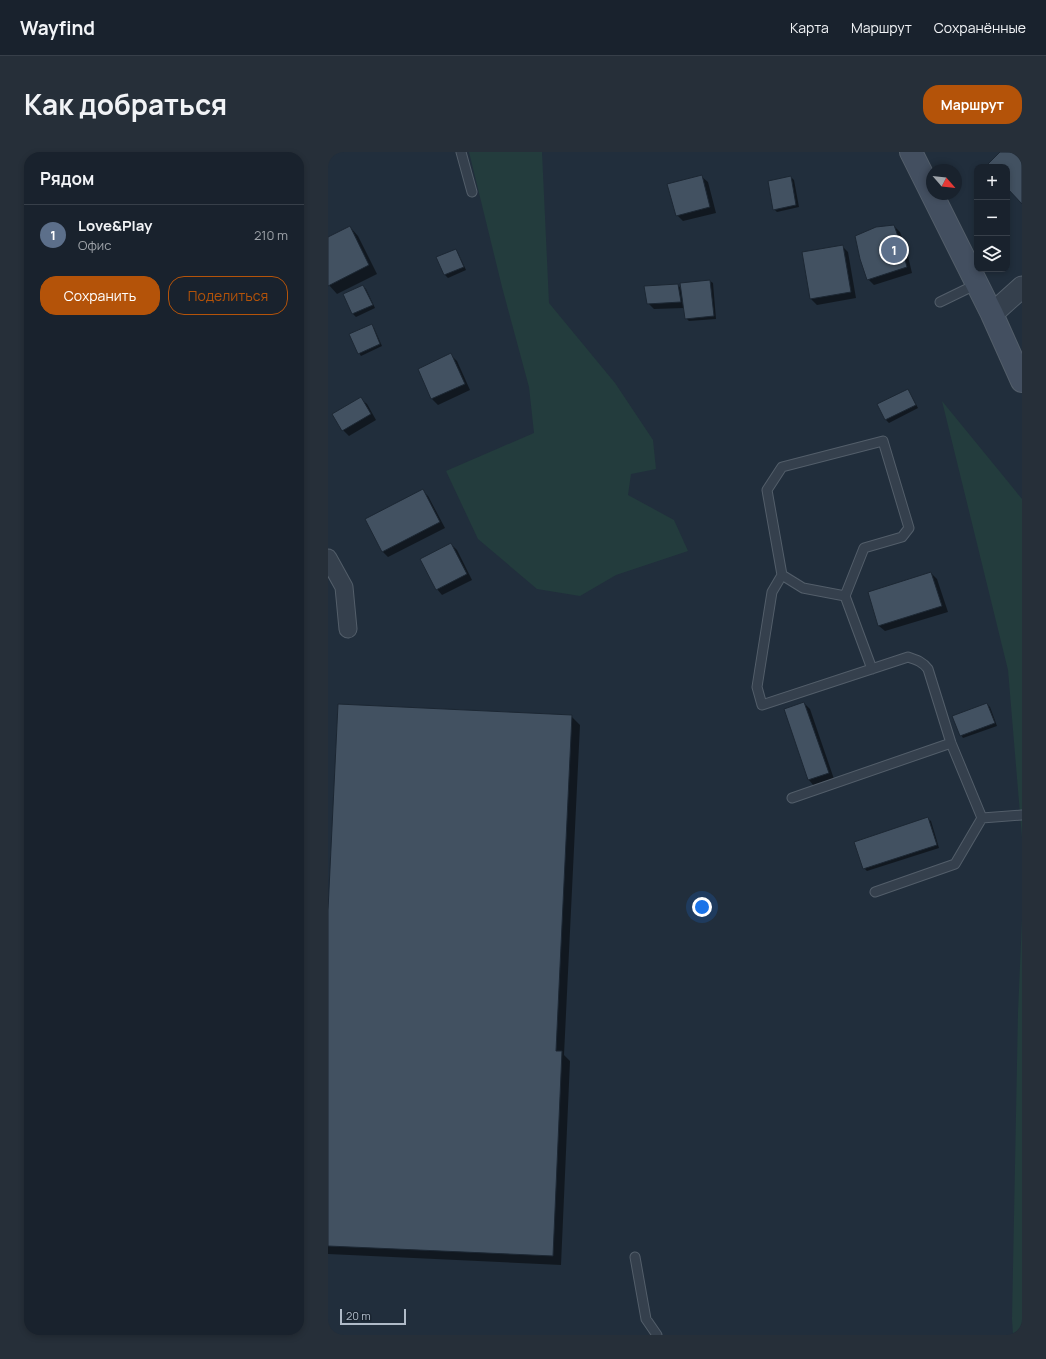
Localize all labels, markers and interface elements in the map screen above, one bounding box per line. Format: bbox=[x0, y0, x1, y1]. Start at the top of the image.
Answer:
text: Wayfind bbox=[20, 15, 95, 41]
text: Карта bbox=[790, 18, 829, 37]
text: Маршрут bbox=[851, 18, 912, 37]
text: Сохранённые bbox=[934, 18, 1026, 37]
text: Как добраться bbox=[24, 85, 227, 123]
button: Маршрут bbox=[923, 85, 1022, 124]
north arrow bbox=[926, 164, 962, 200]
map controls bbox=[974, 164, 1010, 272]
button: + bbox=[974, 164, 1010, 200]
text: Рядом bbox=[40, 167, 94, 190]
button: − bbox=[974, 200, 1010, 236]
text: Love&Play bbox=[78, 215, 152, 236]
text: 1 bbox=[50, 226, 56, 244]
text: 210 m bbox=[254, 226, 288, 244]
pin: 1 bbox=[881, 235, 907, 265]
text: Офис bbox=[78, 236, 111, 254]
button: layers bbox=[974, 236, 1010, 272]
button: Сохранить bbox=[40, 276, 160, 315]
button: Поделиться bbox=[168, 276, 288, 315]
your location bbox=[692, 897, 712, 917]
scale bar bbox=[340, 1307, 406, 1326]
text: 20 m bbox=[346, 1308, 371, 1323]

